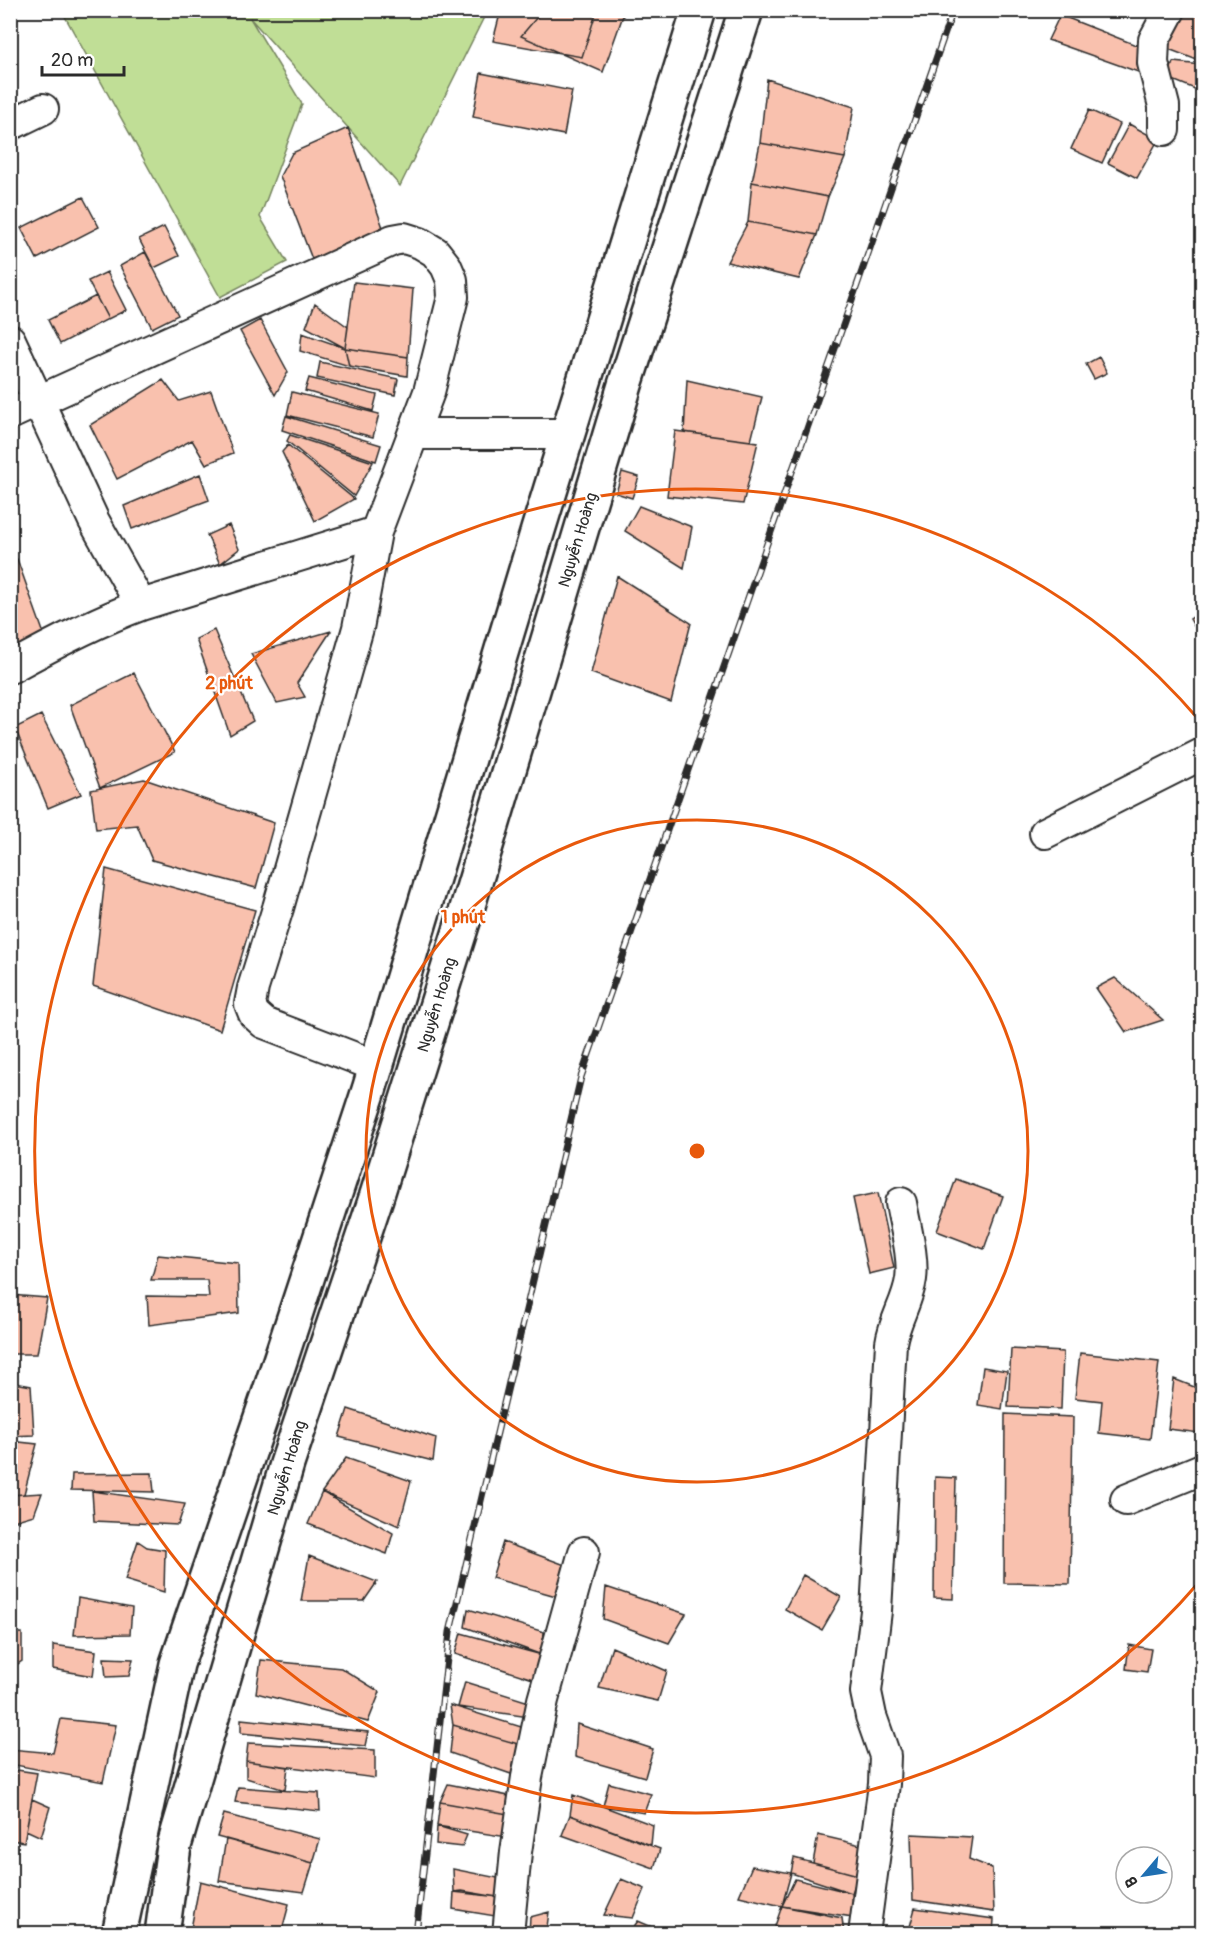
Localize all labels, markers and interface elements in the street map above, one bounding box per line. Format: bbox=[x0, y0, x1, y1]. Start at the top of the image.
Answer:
scale bar bbox=[42, 39, 124, 77]
text: 20 m bbox=[51, 49, 93, 72]
street label: Nguyễn Hoàng bbox=[554, 490, 602, 590]
text: 2 phút bbox=[205, 672, 253, 695]
text: 1 phút bbox=[441, 906, 486, 929]
street label: Nguyễn Hoàng bbox=[413, 955, 461, 1055]
centre of rings bbox=[687, 1141, 707, 1161]
street label: Nguyễn Hoàng bbox=[263, 1418, 311, 1518]
north arrow bbox=[1114, 1845, 1174, 1905]
text: B bbox=[1121, 1873, 1143, 1891]

